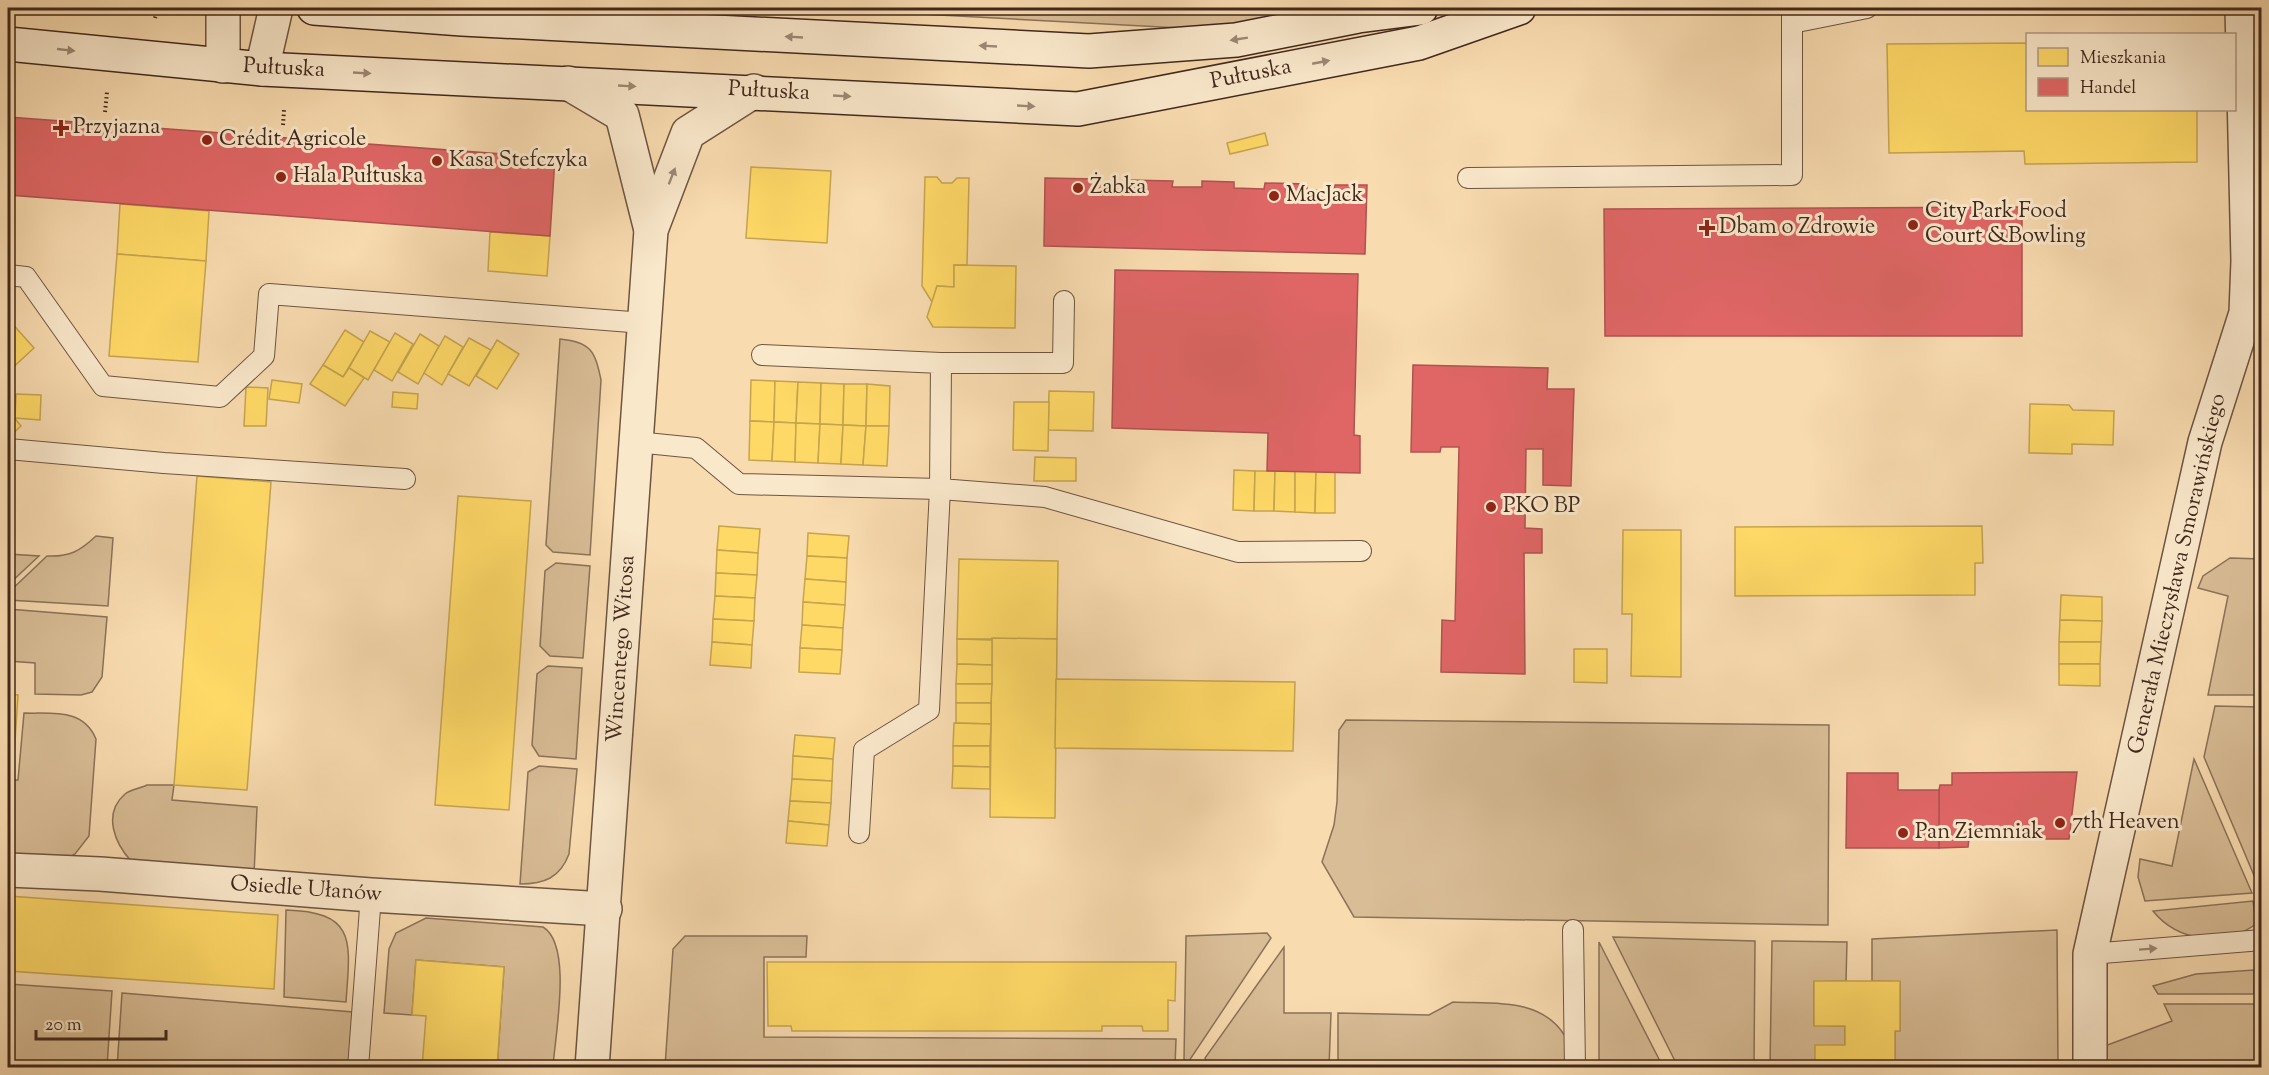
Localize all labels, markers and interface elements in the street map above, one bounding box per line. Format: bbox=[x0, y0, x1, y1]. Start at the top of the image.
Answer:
one-way arrow bbox=[784, 32, 803, 41]
legend bbox=[2026, 33, 2236, 111]
one-way arrow bbox=[1229, 34, 1248, 43]
one-way arrow bbox=[979, 42, 998, 51]
one-way arrow bbox=[56, 45, 75, 55]
text: Mieszkania bbox=[2080, 46, 2166, 72]
street label: Pułtuska bbox=[242, 51, 326, 87]
street label: Pułtuska bbox=[1208, 51, 1294, 99]
one-way arrow bbox=[1312, 57, 1331, 66]
one-way arrow bbox=[353, 69, 372, 78]
street label: Pułtuska bbox=[727, 74, 811, 110]
text: Handel bbox=[2080, 76, 2136, 102]
one-way arrow bbox=[617, 82, 636, 91]
one-way arrow bbox=[833, 91, 852, 101]
one-way arrow bbox=[1017, 102, 1036, 111]
place label: Przyjazna bbox=[73, 112, 160, 144]
marker: Przyjazna bbox=[54, 121, 68, 135]
place label: Crédit Agricole bbox=[219, 124, 366, 156]
marker: Crédit Agricole bbox=[200, 133, 214, 147]
place label: Kasa Stefczyka bbox=[449, 145, 588, 177]
marker: Kasa Stefczyka bbox=[430, 154, 444, 168]
place label: Hala Pułtuska bbox=[293, 161, 423, 193]
one-way arrow bbox=[668, 167, 677, 185]
marker: Hala Pułtuska bbox=[274, 170, 288, 184]
place label: Żabka bbox=[1090, 172, 1146, 204]
place label: MacJack bbox=[1286, 180, 1363, 212]
marker: Żabka bbox=[1071, 181, 1085, 195]
marker: MacJack bbox=[1267, 189, 1281, 203]
place label: City Park Food Court &Bowling bbox=[1925, 196, 2086, 253]
place label: Dbam o Zdrowie bbox=[1719, 212, 1875, 244]
marker: City Park Food Court &Bowling bbox=[1906, 218, 1920, 232]
marker: Dbam o Zdrowie bbox=[1700, 221, 1714, 235]
street label: Generała Mieczysława Smorawińskiego bbox=[2121, 391, 2235, 757]
place label: PKO BP bbox=[1503, 491, 1580, 523]
marker: PKO BP bbox=[1484, 500, 1498, 514]
street label: Wincentego Witosa bbox=[599, 554, 645, 744]
place label: 7th Heaven bbox=[2072, 807, 2180, 839]
marker: 7th Heaven bbox=[2053, 816, 2067, 830]
place label: Pan Ziemniak bbox=[1915, 817, 2043, 849]
marker: Pan Ziemniak bbox=[1896, 826, 1910, 840]
street label: Osiedle Ułanów bbox=[229, 869, 383, 911]
one-way arrow bbox=[2139, 944, 2158, 954]
scale bar bbox=[36, 1003, 166, 1041]
text: 20 m bbox=[45, 1013, 82, 1039]

